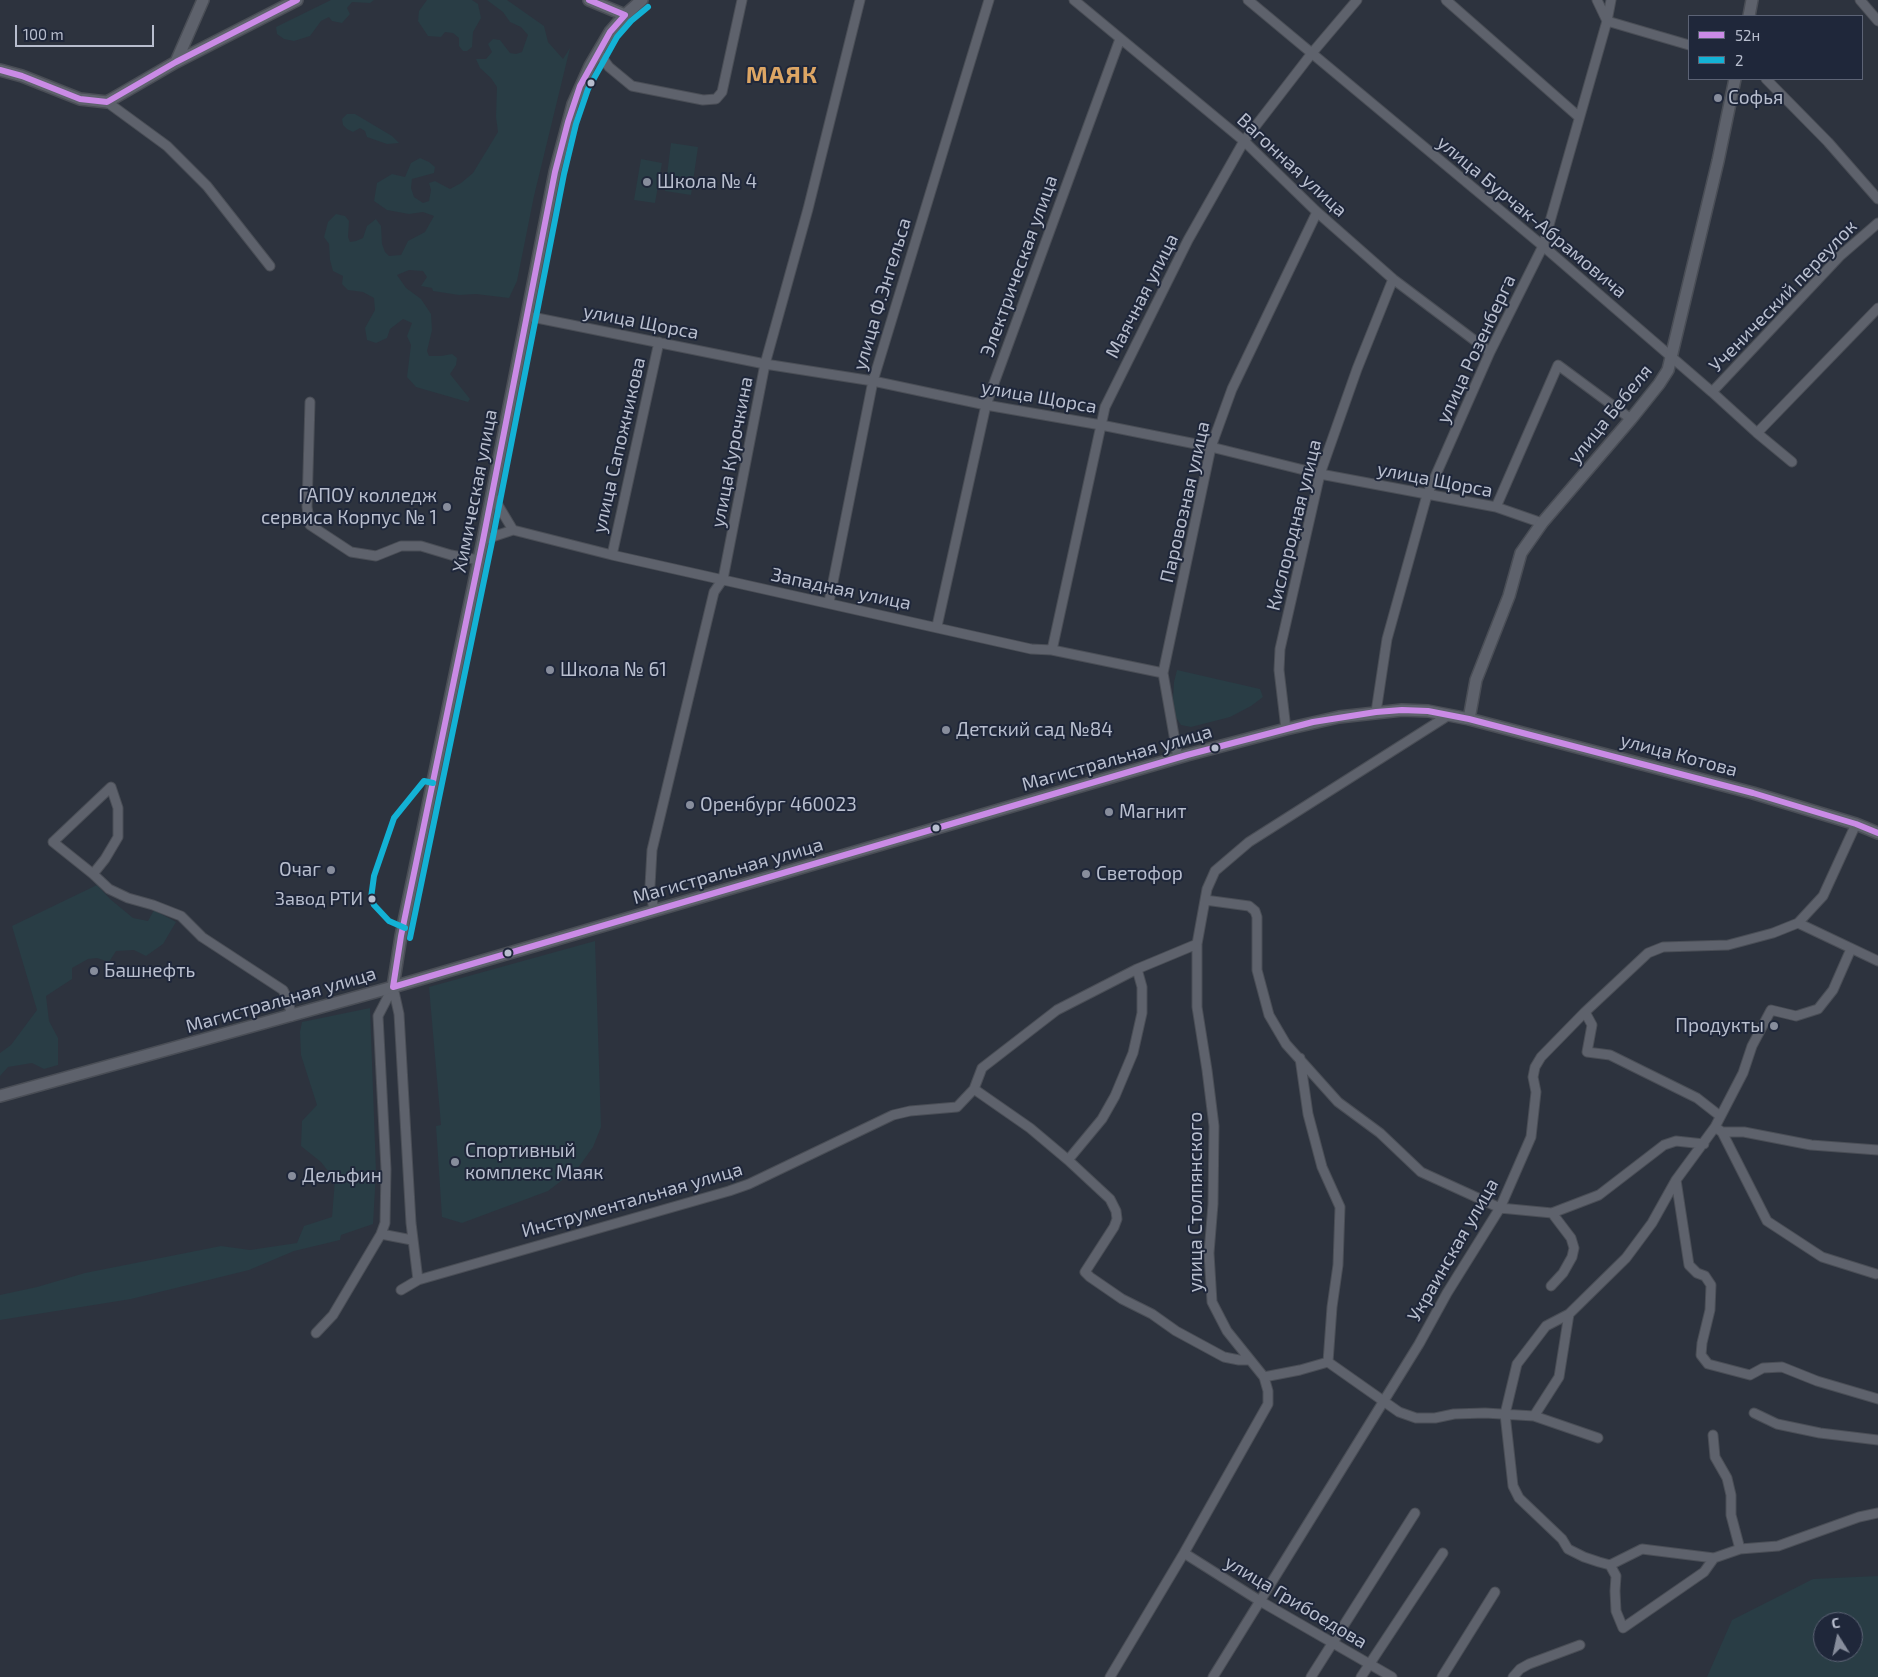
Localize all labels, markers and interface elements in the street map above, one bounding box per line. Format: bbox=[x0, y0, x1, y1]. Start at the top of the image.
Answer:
scale bar bbox=[18, 15, 156, 47]
legend bbox=[1688, 15, 1863, 80]
text: 100 m bbox=[23, 25, 64, 43]
text: 52н bbox=[1735, 26, 1760, 44]
text: 2 bbox=[1735, 51, 1743, 69]
district label: МАЯК bbox=[745, 61, 819, 89]
unlabelled marker bbox=[586, 78, 596, 88]
place label: Софья bbox=[1728, 87, 1783, 109]
marker: Софья bbox=[1712, 92, 1724, 104]
street label: Вагонная улица bbox=[1232, 108, 1352, 222]
street label: улица Бурчак-Абрамовича bbox=[1433, 131, 1631, 303]
place label: Школа № 4 bbox=[657, 171, 757, 193]
street label: Электрическая улица bbox=[976, 172, 1062, 360]
marker: Школа № 4 bbox=[641, 176, 653, 188]
street label: улица Ф.Энгельса bbox=[848, 215, 916, 373]
street label: Ученический переулок bbox=[1704, 215, 1862, 377]
street label: Маячная улица bbox=[1101, 230, 1183, 362]
street label: улица Розенберга bbox=[1432, 271, 1520, 427]
street label: улица Щорса bbox=[581, 300, 701, 344]
street label: улица Сапожникова bbox=[588, 355, 650, 535]
street label: улица Бебеля bbox=[1563, 360, 1657, 468]
street label: улица Курочкина bbox=[706, 375, 758, 529]
street label: улица Щорса bbox=[979, 376, 1099, 418]
street label: Химическая улица bbox=[448, 407, 502, 575]
street label: Паровозная улица bbox=[1155, 419, 1215, 585]
street label: Кислородная улица bbox=[1262, 437, 1326, 613]
street label: улица Щорса bbox=[1375, 458, 1495, 502]
place label: ГАПОУ колледж сервиса Корпус № 1 bbox=[261, 485, 437, 529]
marker: ГАПОУ колледж сервиса Корпус № 1 bbox=[441, 501, 453, 513]
street label: Западная улица bbox=[769, 563, 913, 615]
place label: Школа № 61 bbox=[560, 659, 667, 681]
marker: Школа № 61 bbox=[544, 664, 556, 676]
place label: Детский сад №84 bbox=[956, 719, 1113, 741]
street label: Магистральная улица bbox=[1019, 720, 1215, 796]
marker: Детский сад №84 bbox=[940, 724, 952, 736]
street label: улица Котова bbox=[1618, 728, 1740, 782]
unlabelled marker bbox=[1210, 743, 1220, 753]
place label: Оренбург 460023 bbox=[700, 794, 857, 816]
marker: Оренбург 460023 bbox=[684, 799, 696, 811]
place label: Магнит bbox=[1119, 801, 1186, 823]
marker: Магнит bbox=[1103, 806, 1115, 818]
unlabelled marker bbox=[931, 823, 941, 833]
street label: Магистральная улица bbox=[630, 833, 826, 909]
place label: Очаг bbox=[279, 859, 321, 881]
place label: Светофор bbox=[1096, 863, 1183, 885]
marker: Очаг bbox=[325, 864, 337, 876]
marker: Светофор bbox=[1080, 868, 1092, 880]
place label: Завод РТИ bbox=[275, 888, 363, 910]
marker: Завод РТИ bbox=[367, 894, 377, 904]
unlabelled marker bbox=[503, 948, 513, 958]
place label: Башнефть bbox=[104, 960, 195, 982]
street label: Магистральная улица bbox=[183, 962, 379, 1038]
marker: Башнефть bbox=[88, 965, 100, 977]
place label: Продукты bbox=[1675, 1015, 1764, 1037]
marker: Продукты bbox=[1768, 1020, 1780, 1032]
street label: улица Столпянского bbox=[1185, 1112, 1207, 1292]
place label: Спортивный комплекс Маяк bbox=[465, 1140, 603, 1184]
marker: Спортивный комплекс Маяк bbox=[449, 1156, 461, 1168]
street label: Инструментальная улица bbox=[519, 1158, 745, 1242]
place label: Дельфин bbox=[302, 1165, 382, 1187]
marker: Дельфин bbox=[286, 1170, 298, 1182]
street label: Украинская улица bbox=[1403, 1174, 1503, 1326]
street label: улица Грибоедова bbox=[1221, 1550, 1371, 1654]
north arrow bbox=[1813, 1612, 1863, 1662]
text: С bbox=[1830, 1614, 1841, 1632]

